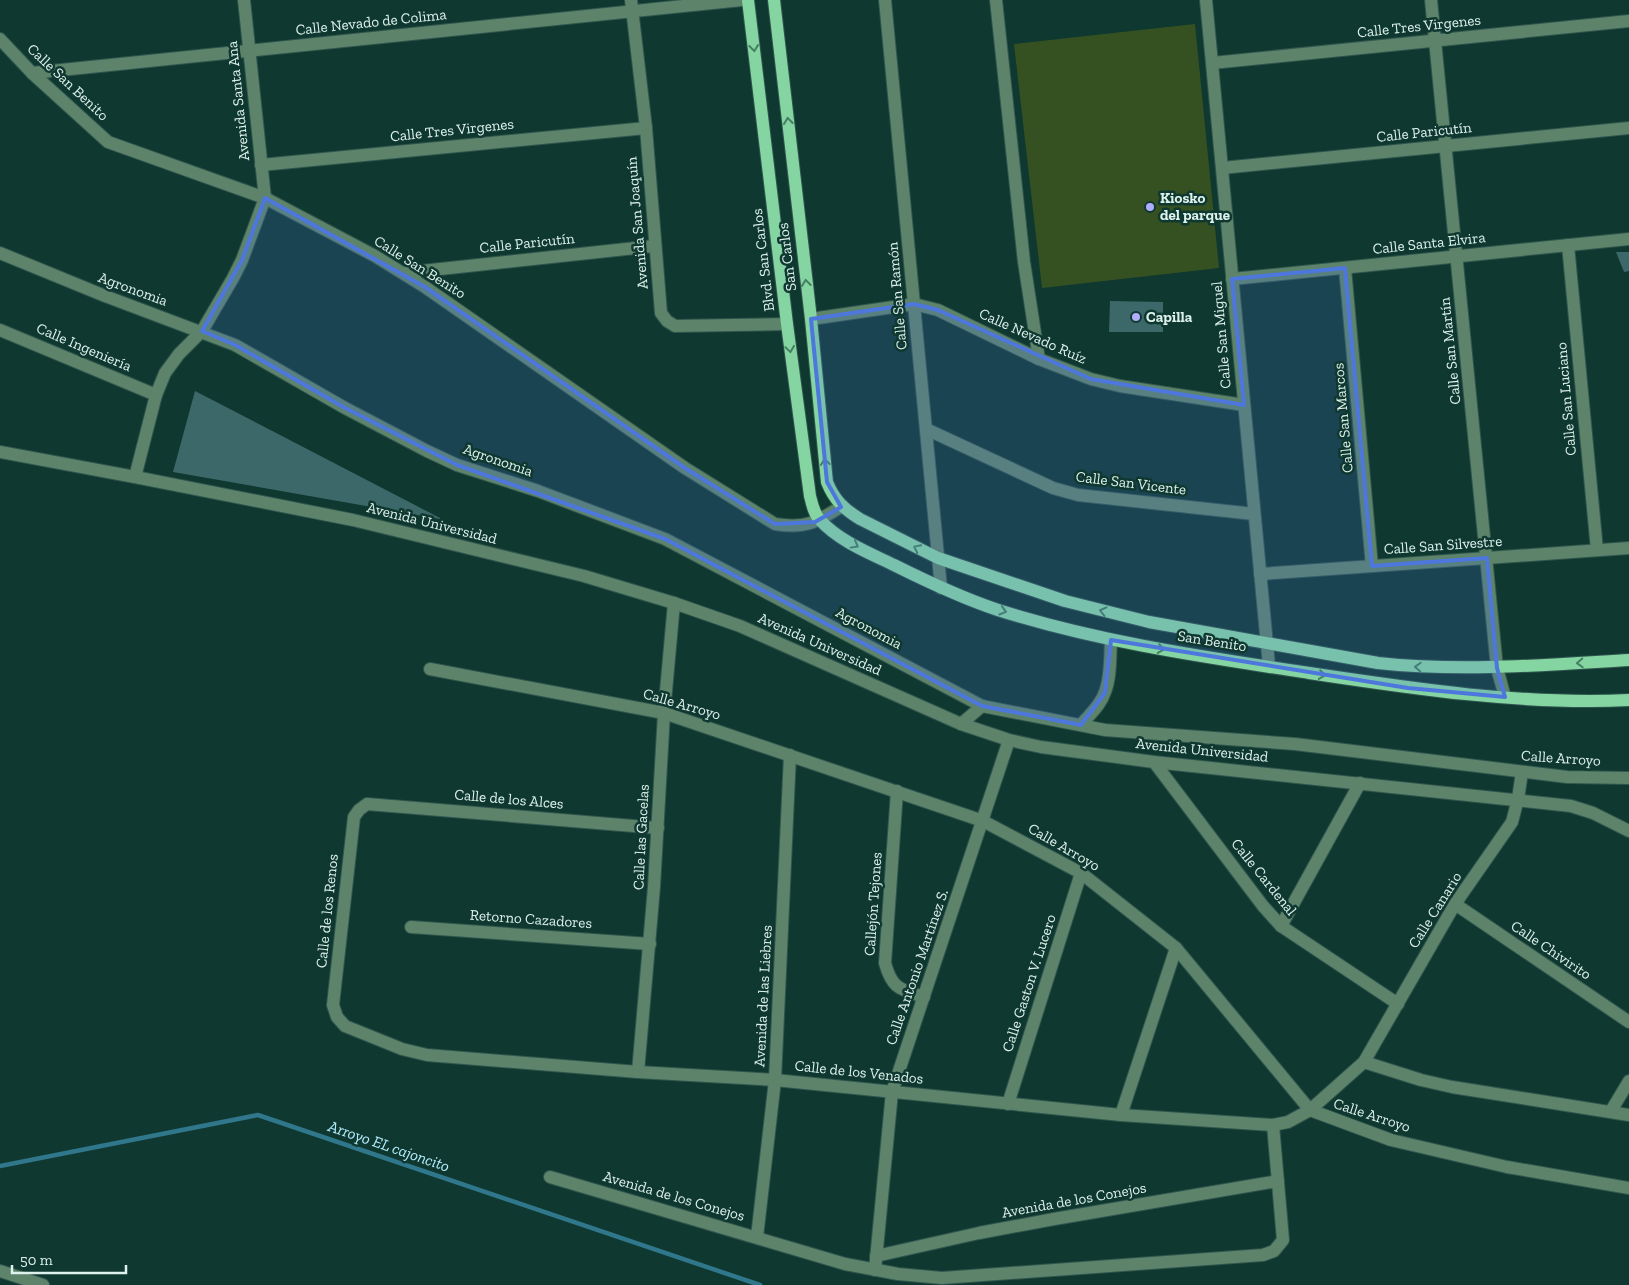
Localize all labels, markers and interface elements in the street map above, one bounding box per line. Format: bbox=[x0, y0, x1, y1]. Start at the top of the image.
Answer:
street label: Calle Nevado de Colima bbox=[295, 5, 447, 39]
street label: Calle Tres Virgenes bbox=[1356, 11, 1482, 41]
street label: Calle San Benito bbox=[24, 40, 113, 125]
street label: Avenida Santa Ana bbox=[223, 40, 253, 162]
one-way arrow bbox=[748, 45, 759, 53]
street label: Calle Tres Virgenes bbox=[389, 115, 515, 145]
one-way arrow bbox=[783, 117, 794, 125]
street label: Calle Paricutín bbox=[1376, 118, 1473, 146]
street label: Avenida San Joaquín bbox=[622, 156, 652, 290]
place label: Kiosko del parque bbox=[1160, 189, 1230, 224]
marker: Kiosko del parque bbox=[1144, 201, 1156, 213]
street label: Blvd. San Carlos bbox=[748, 207, 778, 313]
street label: San Carlos bbox=[774, 222, 800, 292]
street label: Calle Santa Elvira bbox=[1372, 228, 1486, 258]
street label: Calle Paricutín bbox=[479, 229, 576, 257]
street label: Calle San Benito bbox=[371, 232, 469, 303]
street label: Calle San Ramón bbox=[883, 241, 911, 351]
street label: Agronomia bbox=[96, 268, 170, 310]
one-way arrow bbox=[801, 278, 812, 286]
street label: Calle San Miguel bbox=[1207, 281, 1235, 389]
street label: Calle San Martín bbox=[1435, 296, 1465, 405]
street label: Calle Nevado Ruíz bbox=[976, 304, 1090, 368]
place label: Capilla bbox=[1146, 308, 1193, 326]
marker: Capilla bbox=[1130, 311, 1142, 323]
street label: Calle Ingeniería bbox=[34, 319, 134, 375]
street label: Calle San Luciano bbox=[1552, 341, 1580, 456]
one-way arrow bbox=[784, 345, 795, 353]
street label: Calle San Marcos bbox=[1329, 362, 1357, 474]
street label: Agronomia bbox=[461, 440, 535, 480]
one-way arrow bbox=[820, 457, 831, 465]
street label: Calle San Vicente bbox=[1075, 467, 1187, 499]
street label: Avenida Universidad bbox=[365, 498, 500, 548]
street label: Calle San Silvestre bbox=[1383, 532, 1503, 558]
one-way arrow bbox=[850, 539, 859, 549]
one-way arrow bbox=[913, 544, 922, 554]
street label: Agronomia bbox=[833, 603, 905, 653]
one-way arrow bbox=[999, 606, 1007, 616]
one-way arrow bbox=[1099, 606, 1108, 617]
street label: Avenida Universidad bbox=[755, 609, 885, 680]
street label: San Benito bbox=[1176, 627, 1248, 655]
one-way arrow bbox=[1157, 643, 1165, 653]
one-way arrow bbox=[1576, 658, 1584, 669]
one-way arrow bbox=[1414, 662, 1422, 672]
one-way arrow bbox=[1317, 669, 1326, 679]
street label: Calle Arroyo bbox=[641, 684, 723, 724]
street label: Avenida Universidad bbox=[1135, 734, 1270, 766]
street label: Calle Arroyo bbox=[1521, 746, 1602, 770]
street label: Calle las Gacelas bbox=[629, 784, 653, 890]
street label: Calle de los Alces bbox=[454, 785, 564, 813]
street label: Calle Arroyo bbox=[1025, 819, 1103, 875]
street label: Calle Cardenal bbox=[1228, 835, 1300, 919]
street label: Callejón Tejones bbox=[860, 851, 886, 957]
street label: Calle de los Renos bbox=[312, 853, 342, 969]
street label: Calle Canario bbox=[1404, 868, 1466, 951]
street label: Calle Antonio Martínez S. bbox=[882, 887, 952, 1047]
street label: Retorno Cazadores bbox=[469, 906, 593, 932]
street label: Calle Gaston V. Lucero bbox=[998, 912, 1060, 1054]
street label: Calle Chivirito bbox=[1507, 917, 1595, 984]
street label: Avenida de las Liebres bbox=[750, 924, 776, 1068]
street label: Calle de los Venados bbox=[794, 1056, 924, 1088]
street label: Calle Arroyo bbox=[1331, 1094, 1413, 1136]
water label: Arroyo EL cajoncito bbox=[325, 1116, 452, 1176]
street label: Avenida de los Conejos bbox=[601, 1167, 747, 1225]
street label: Avenida de los Conejos bbox=[1000, 1178, 1148, 1222]
scale bar bbox=[12, 1242, 126, 1274]
text: 50 m bbox=[20, 1251, 53, 1269]

